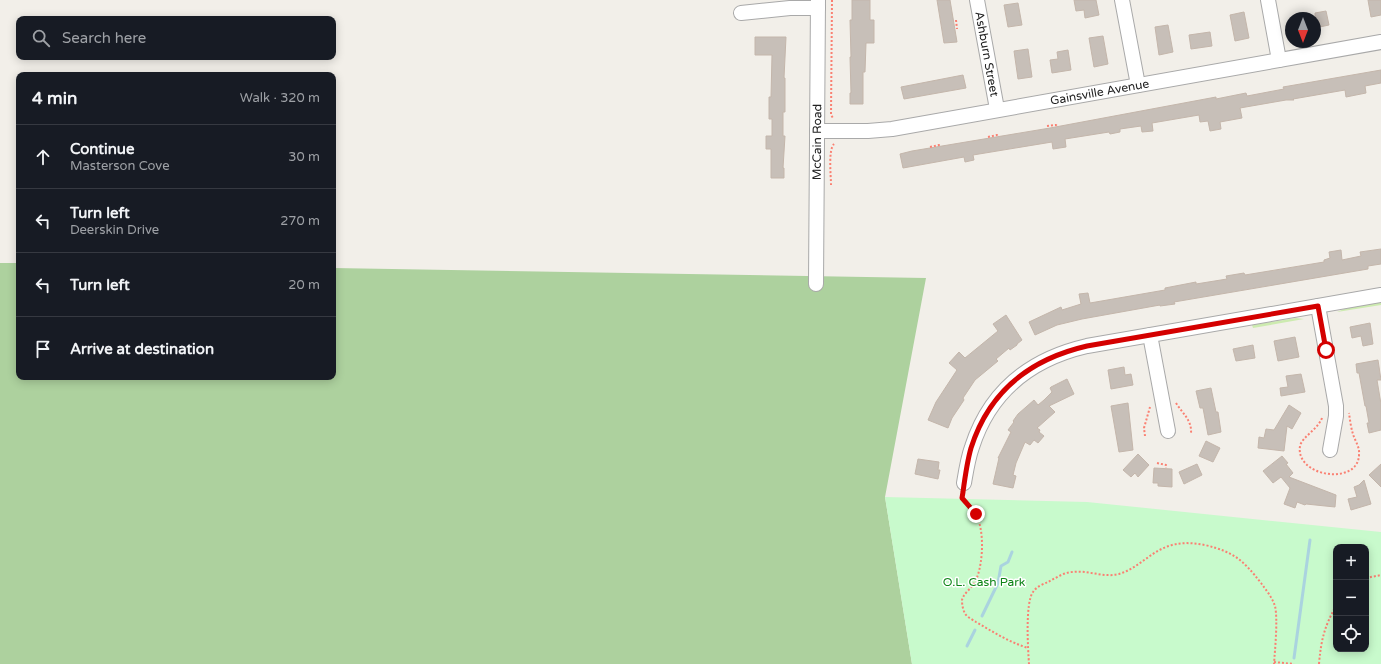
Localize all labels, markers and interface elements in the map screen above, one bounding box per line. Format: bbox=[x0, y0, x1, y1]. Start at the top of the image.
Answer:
street label: Ashburn Street bbox=[972, 10, 1002, 98]
north arrow bbox=[1285, 12, 1321, 48]
search box bbox=[16, 16, 336, 60]
icon: search bbox=[30, 27, 52, 49]
text: Search here bbox=[62, 29, 146, 47]
street label: Gainsville Avenue bbox=[1049, 76, 1150, 108]
text: 4 min bbox=[32, 88, 77, 109]
text: Walk · 320 m bbox=[240, 90, 320, 106]
street label: McCain Road bbox=[810, 104, 824, 180]
text: Continue bbox=[70, 140, 134, 158]
icon: ahead bbox=[32, 146, 54, 168]
text: 30 m bbox=[288, 149, 320, 165]
text: Masterson Cove bbox=[70, 158, 170, 174]
text: Turn left bbox=[70, 204, 130, 222]
icon: left bbox=[32, 210, 54, 232]
text: 270 m bbox=[280, 213, 320, 229]
text: Deerskin Drive bbox=[70, 222, 159, 238]
icon: left bbox=[32, 274, 54, 296]
text: Turn left bbox=[70, 276, 130, 294]
text: 20 m bbox=[288, 277, 320, 293]
icon: arrive bbox=[32, 338, 54, 360]
text: Arrive at destination bbox=[70, 340, 214, 358]
route start bbox=[1317, 341, 1335, 359]
route end bbox=[967, 505, 985, 523]
map controls bbox=[1333, 544, 1369, 652]
button: + bbox=[1333, 544, 1369, 580]
park label: O.L. Cash Park bbox=[943, 575, 1026, 589]
button: − bbox=[1333, 580, 1369, 616]
button: locate bbox=[1333, 616, 1369, 652]

